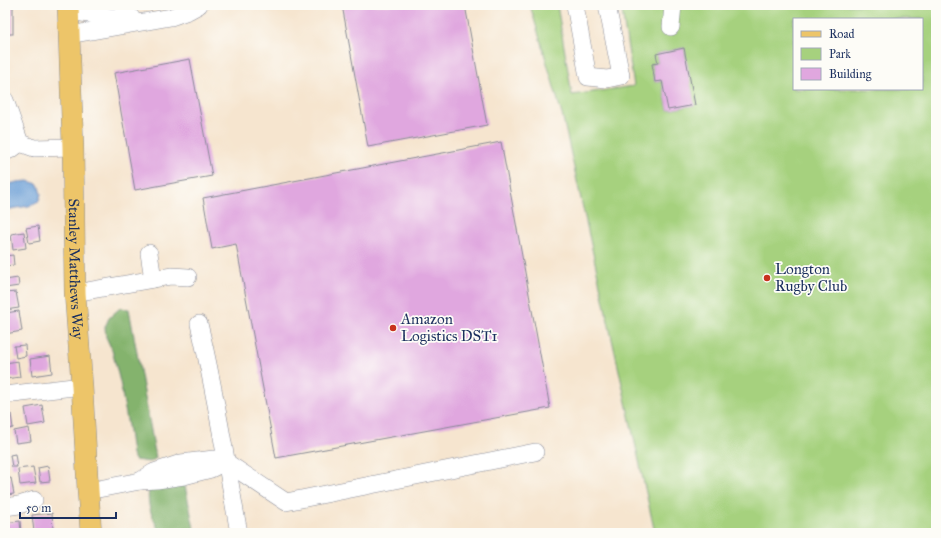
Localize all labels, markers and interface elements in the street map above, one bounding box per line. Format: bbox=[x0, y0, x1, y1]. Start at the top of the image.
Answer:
legend bbox=[793, 18, 923, 90]
text: Road bbox=[829, 27, 855, 41]
text: Park bbox=[829, 47, 851, 61]
text: Building bbox=[829, 67, 872, 82]
street label: Stanley Matthews Way bbox=[65, 198, 88, 341]
place label: Longton Rugby Club bbox=[775, 260, 847, 295]
marker: Longton Rugby Club bbox=[762, 273, 772, 283]
place label: Amazon Logistics DST1 bbox=[400, 310, 497, 345]
marker: Amazon Logistics DST1 bbox=[388, 323, 398, 333]
scale bar bbox=[20, 494, 116, 520]
text: 50 m bbox=[26, 501, 51, 515]

